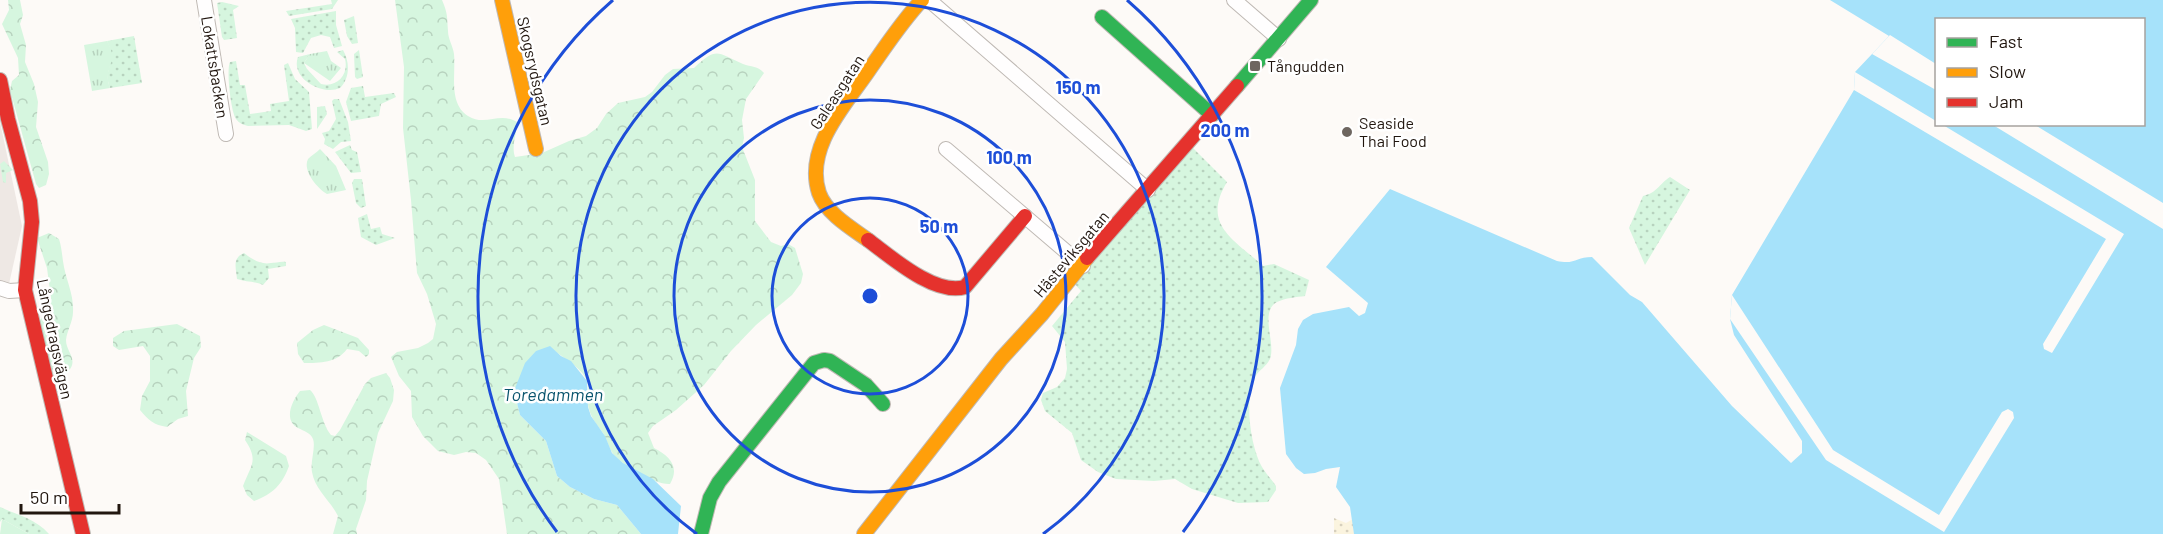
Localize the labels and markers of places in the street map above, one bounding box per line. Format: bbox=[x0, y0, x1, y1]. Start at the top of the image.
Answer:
place label: Tångudden bbox=[1267, 56, 1344, 75]
marker: Tångudden bbox=[1248, 59, 1262, 73]
place label: Seaside Thai Food bbox=[1359, 113, 1427, 150]
marker: Seaside Thai Food bbox=[1340, 125, 1354, 139]
centre of rings bbox=[860, 286, 880, 306]

